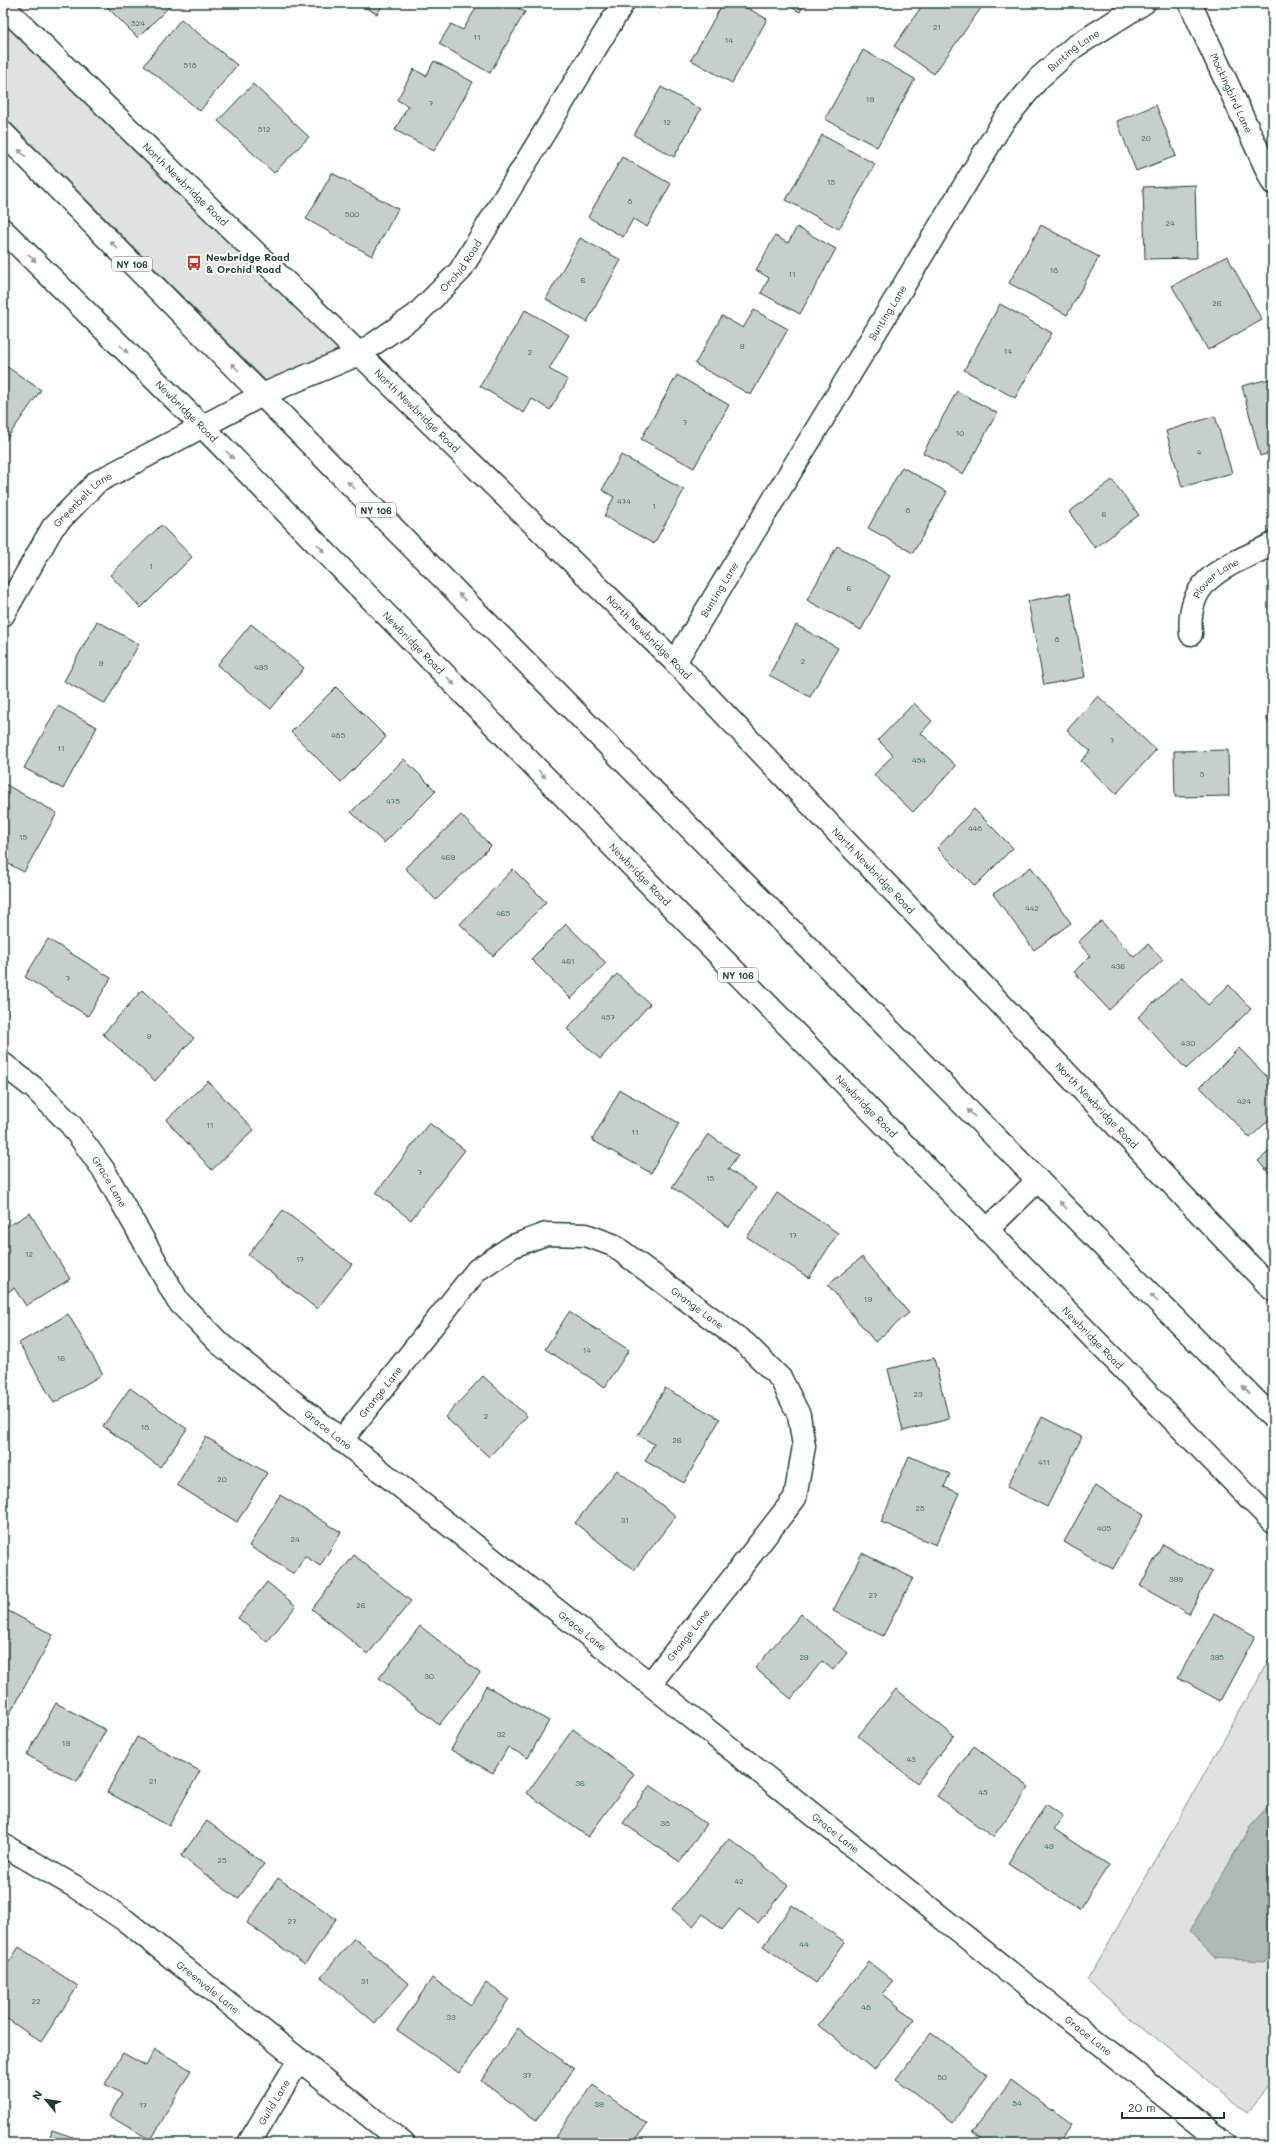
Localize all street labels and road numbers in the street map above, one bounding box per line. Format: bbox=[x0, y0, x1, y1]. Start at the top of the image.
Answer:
street label: Bunting Lane bbox=[1044, 26, 1102, 75]
street label: Mockingbird Lane bbox=[1207, 51, 1256, 135]
street label: North Newbridge Road bbox=[140, 139, 231, 229]
street label: Orchid Road bbox=[436, 237, 485, 295]
road number: NY 106 bbox=[112, 257, 152, 271]
street label: Bunting Lane bbox=[865, 282, 910, 343]
street label: North Newbridge Road bbox=[372, 366, 463, 455]
street label: Newbridge Road bbox=[153, 377, 221, 445]
street label: Greenbelt Lane bbox=[50, 468, 114, 530]
road number: NY 106 bbox=[356, 503, 396, 517]
street label: Plover Lane bbox=[1189, 554, 1241, 601]
street label: Bunting Lane bbox=[697, 559, 741, 620]
street label: North Newbridge Road bbox=[604, 592, 694, 682]
street label: Newbridge Road bbox=[380, 608, 447, 677]
street label: North Newbridge Road bbox=[829, 824, 918, 917]
street label: Newbridge Road bbox=[606, 840, 674, 909]
road number: NY 106 bbox=[718, 968, 758, 982]
street label: North Newbridge Road bbox=[1053, 1059, 1141, 1151]
street label: Newbridge Road bbox=[833, 1072, 900, 1140]
street label: Grace Lane bbox=[89, 1153, 130, 1210]
street label: Grange Lane bbox=[668, 1284, 727, 1332]
street label: Newbridge Road bbox=[1059, 1303, 1127, 1372]
street label: Grange Lane bbox=[355, 1363, 405, 1421]
street label: Grace Lane bbox=[302, 1406, 355, 1453]
street label: Grange Lane bbox=[663, 1606, 713, 1664]
street label: Grace Lane bbox=[556, 1607, 609, 1654]
street label: Grace Lane bbox=[809, 1809, 862, 1856]
street label: Greenvale Lane bbox=[174, 1957, 243, 2016]
street label: Grace Lane bbox=[1062, 2012, 1115, 2059]
street label: Guild Lane bbox=[255, 2076, 293, 2127]

